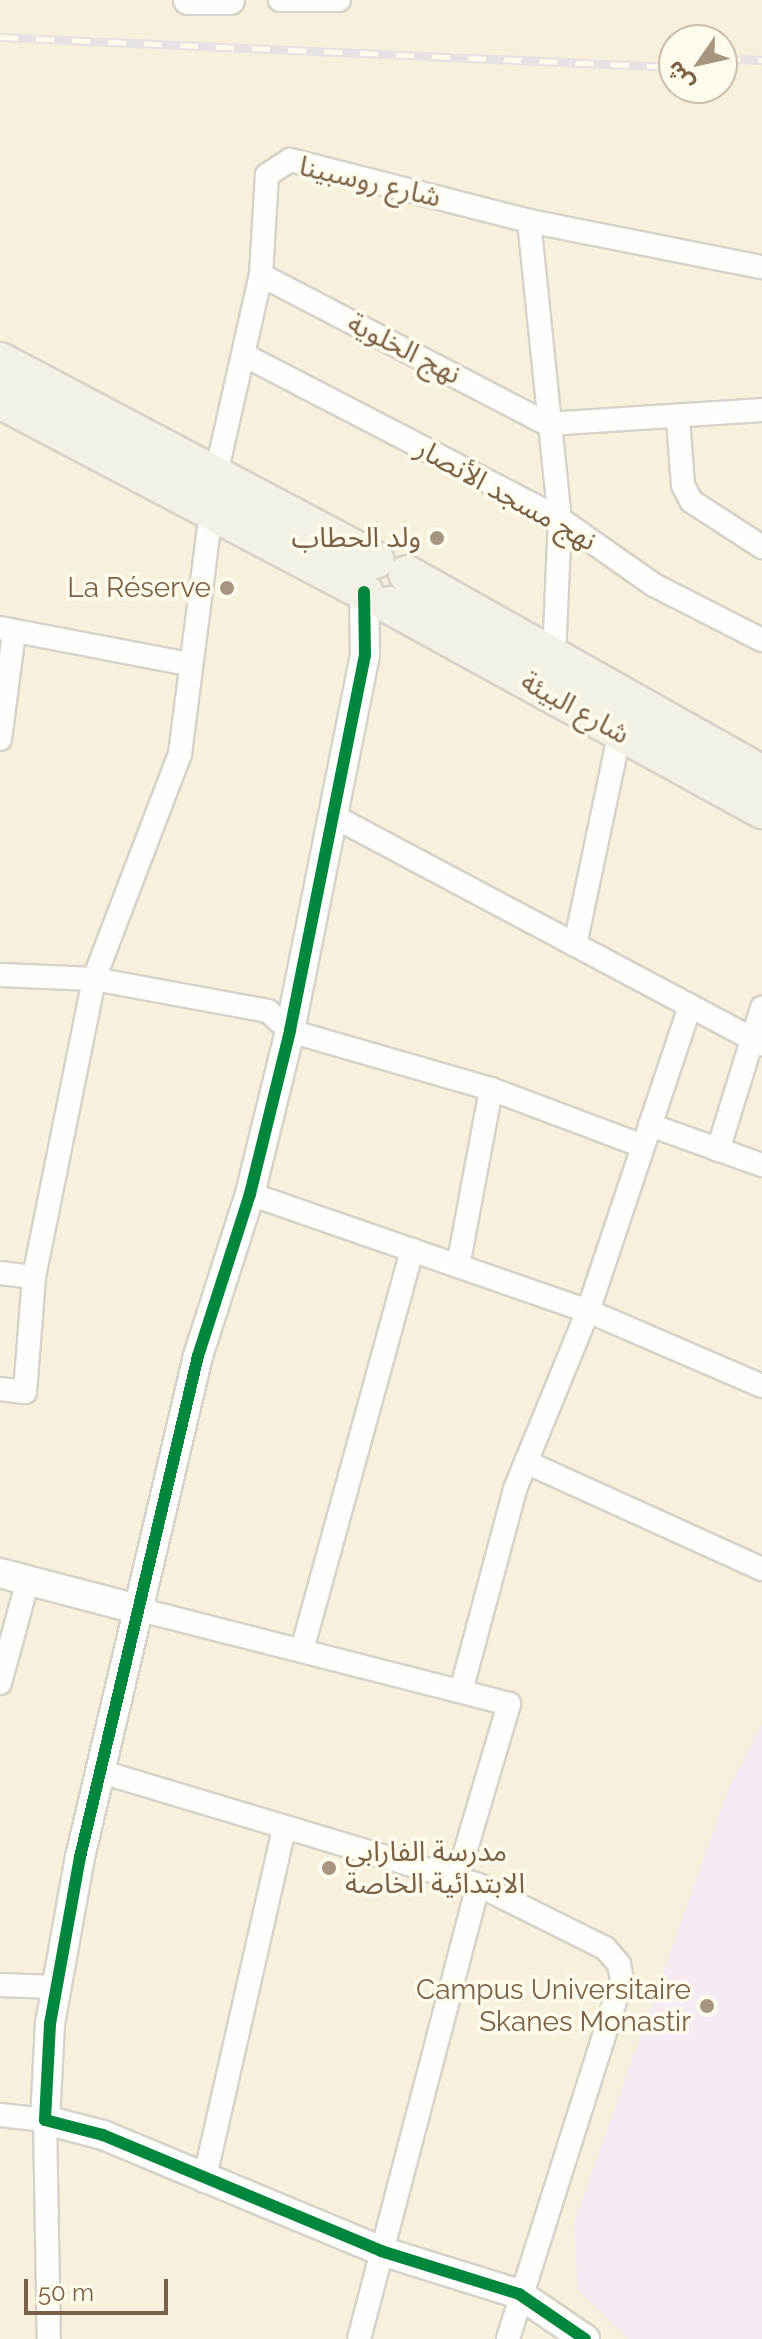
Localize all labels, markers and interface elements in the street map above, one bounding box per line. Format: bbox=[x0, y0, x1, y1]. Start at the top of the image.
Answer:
north arrow bbox=[658, 24, 738, 104]
text: ش bbox=[661, 57, 699, 96]
street label: شارع روسبينا bbox=[296, 149, 444, 215]
street label: نهج الخلوية bbox=[342, 306, 466, 392]
street label: نهج مسجد الأنصار bbox=[410, 432, 602, 558]
place label: ولد الحطاب bbox=[292, 521, 421, 555]
marker: ولد الحطاب bbox=[428, 529, 446, 547]
place label: La Réserve bbox=[67, 571, 211, 605]
marker: La Réserve bbox=[218, 579, 236, 597]
street label: شارع البيئة bbox=[515, 664, 635, 752]
place label: مدرسة الفارابي الابتدائية الخاصة bbox=[345, 1835, 525, 1901]
marker: مدرسة الفارابي الابتدائية الخاصة bbox=[320, 1859, 338, 1877]
place label: Campus Universitaire Skanes Monastir bbox=[416, 1973, 691, 2039]
marker: Campus Universitaire Skanes Monastir bbox=[698, 1997, 716, 2015]
scale bar bbox=[28, 2263, 172, 2313]
text: 50 m bbox=[38, 2278, 94, 2307]

